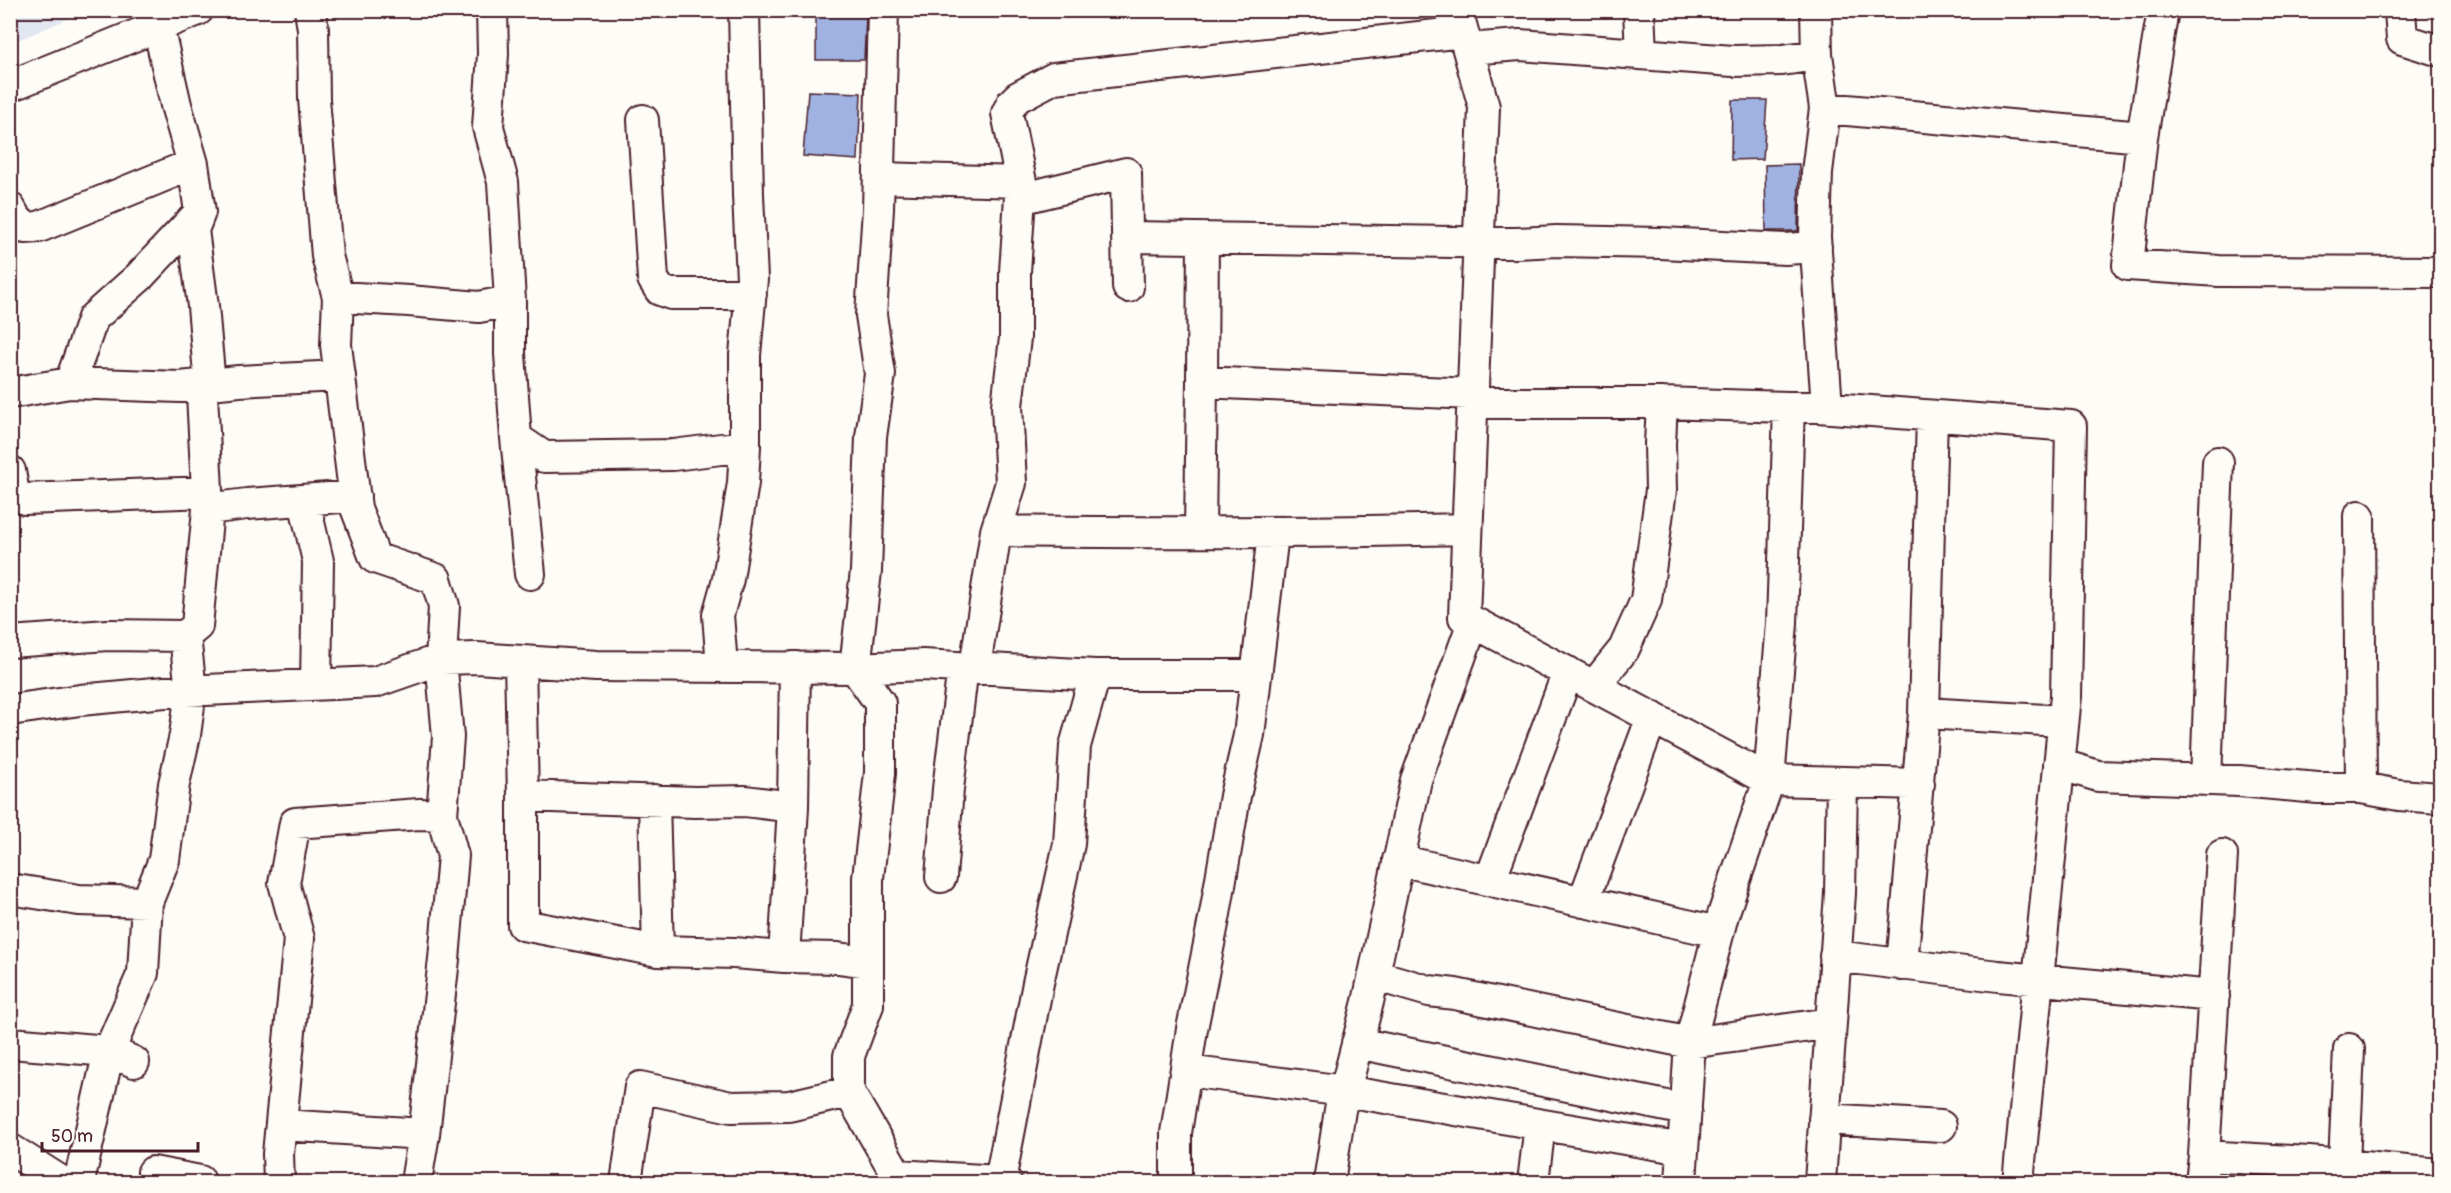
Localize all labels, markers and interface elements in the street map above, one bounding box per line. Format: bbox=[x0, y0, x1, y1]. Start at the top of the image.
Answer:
scale bar bbox=[42, 1115, 198, 1153]
text: 50 m bbox=[51, 1125, 93, 1148]

